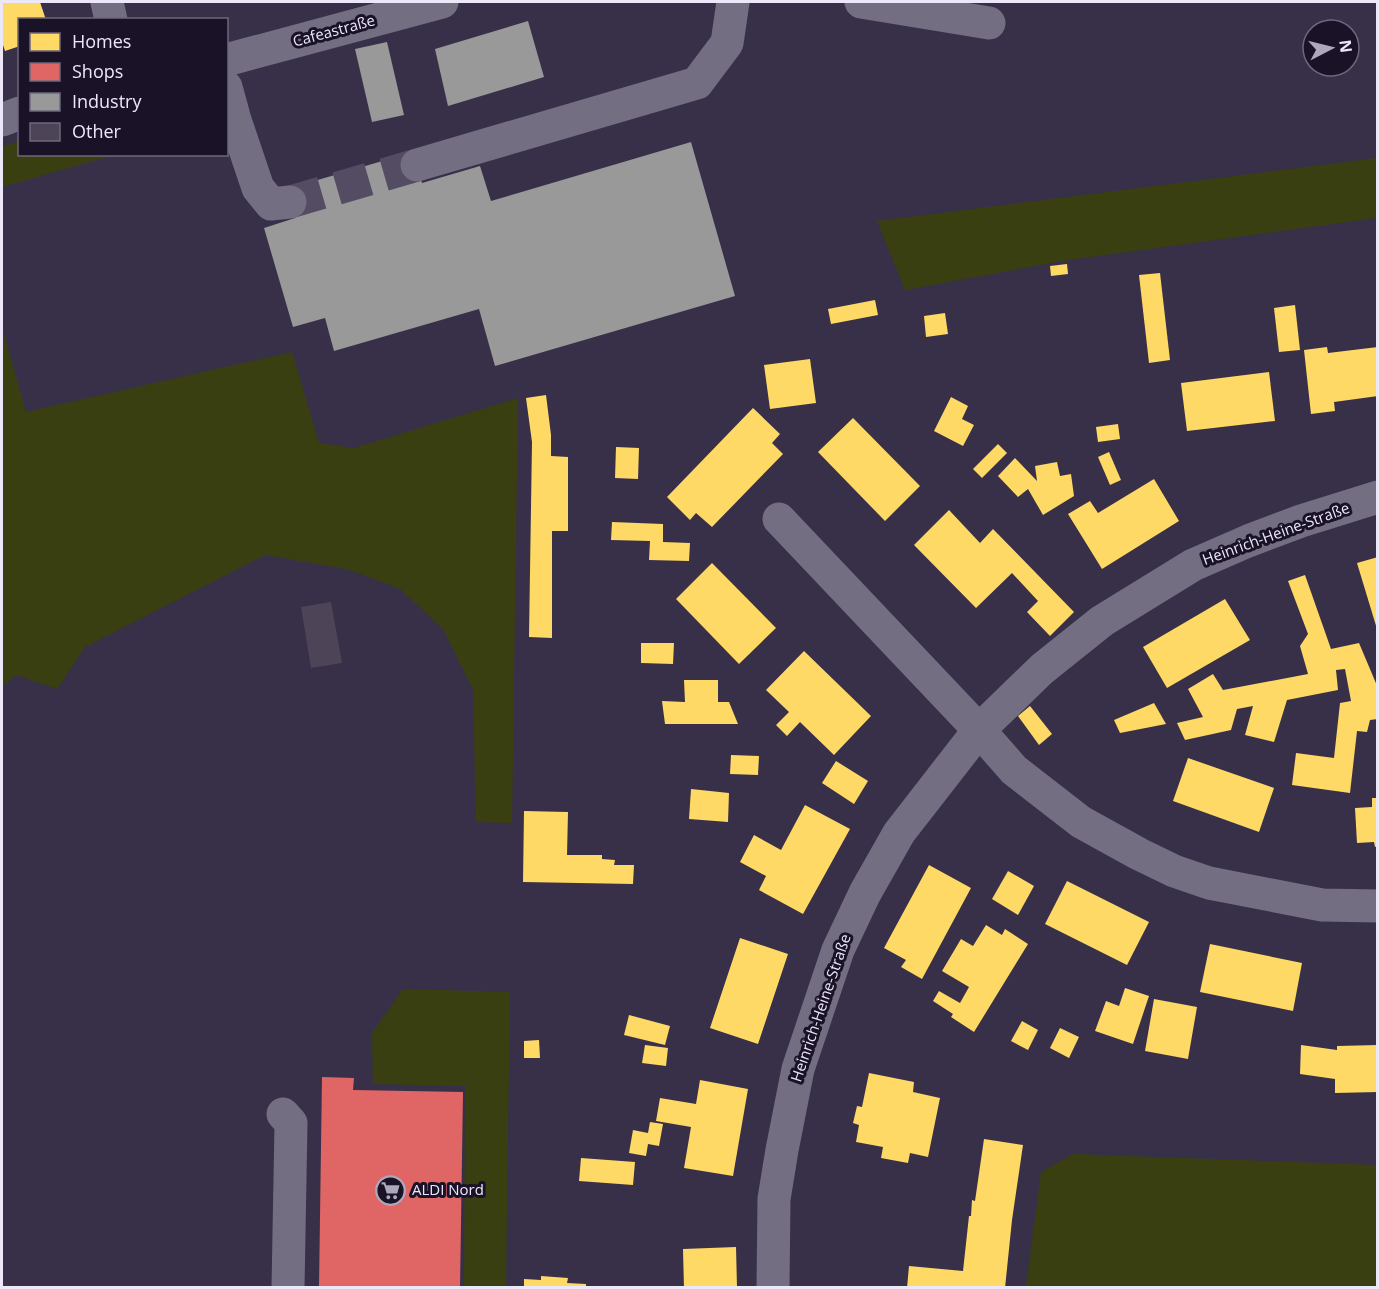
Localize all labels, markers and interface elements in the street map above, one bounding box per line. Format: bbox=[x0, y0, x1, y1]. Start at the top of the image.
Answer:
street label: Cafeastraße bbox=[290, 9, 377, 51]
legend bbox=[18, 18, 228, 156]
north arrow bbox=[1301, 18, 1361, 78]
text: Homes bbox=[72, 29, 131, 53]
text: N bbox=[1334, 38, 1358, 54]
text: Shops bbox=[72, 59, 123, 83]
text: Industry bbox=[72, 89, 142, 113]
text: Other bbox=[72, 119, 122, 143]
street label: Heinrich-Heine-Straße bbox=[1199, 497, 1352, 569]
street label: Heinrich-Heine-Straße bbox=[785, 931, 855, 1084]
supermarket icon: ALDI Nord bbox=[375, 1174, 407, 1206]
place label: ALDI Nord bbox=[412, 1179, 484, 1199]

